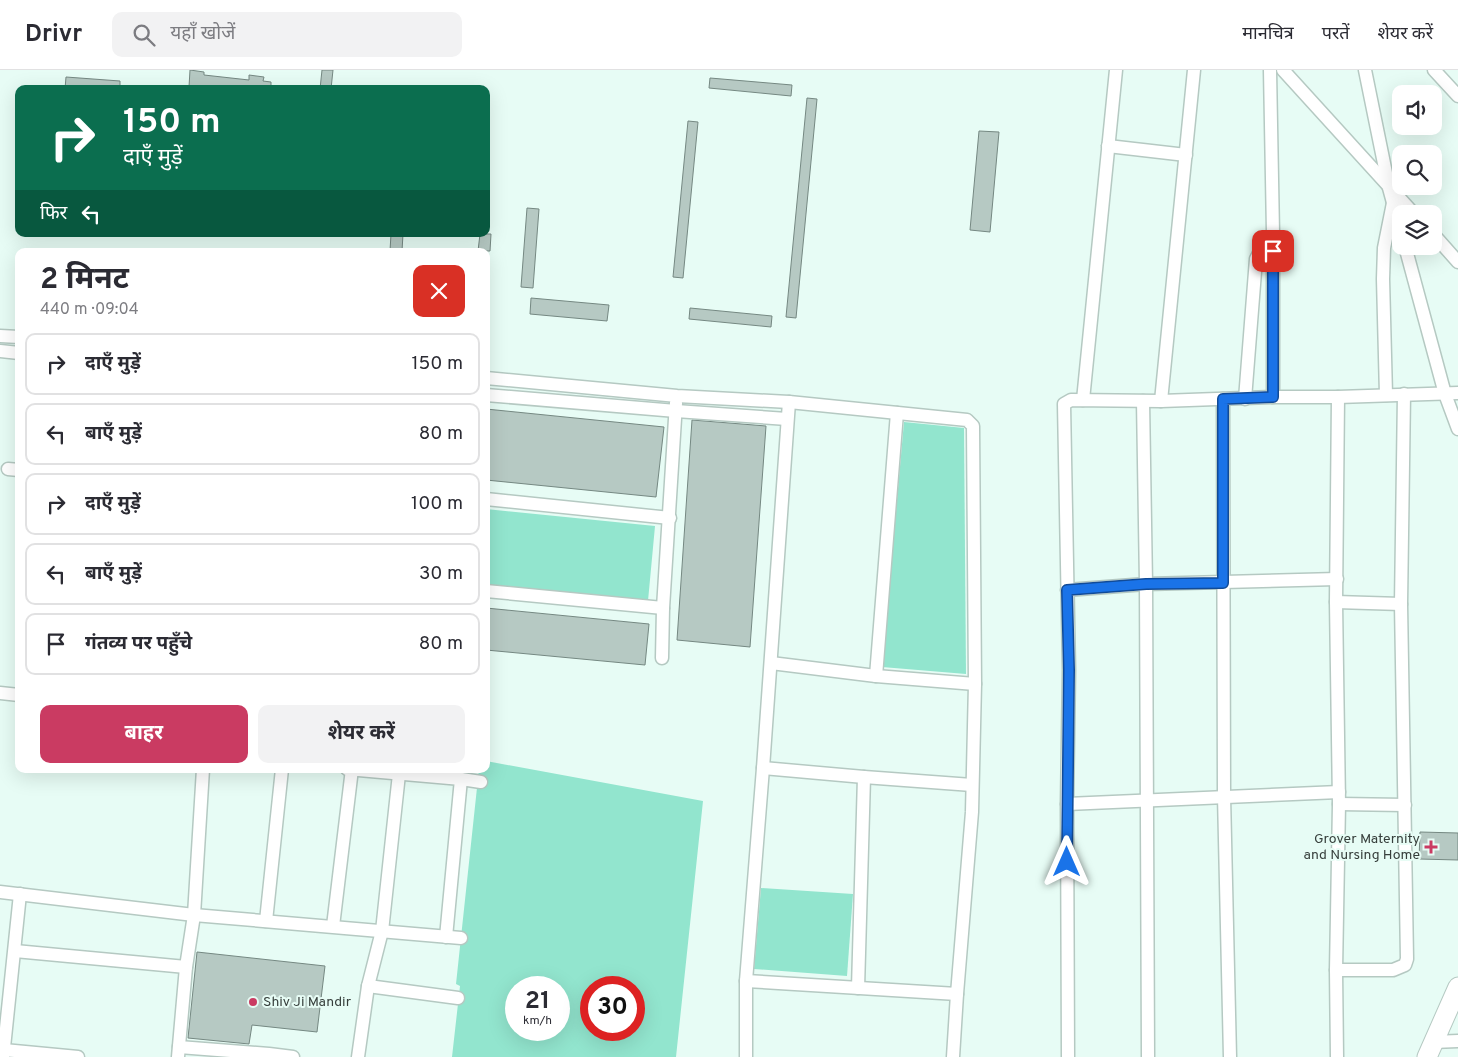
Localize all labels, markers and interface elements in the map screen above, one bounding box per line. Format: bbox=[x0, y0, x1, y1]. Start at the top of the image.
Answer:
search box bbox=[112, 12, 462, 57]
text: Drivr bbox=[25, 20, 82, 50]
icon: search bbox=[130, 21, 158, 49]
text: यहाँ खोजें bbox=[170, 22, 235, 46]
text: मानचित्र bbox=[1242, 23, 1294, 46]
text: परतें bbox=[1322, 23, 1350, 46]
text: शेयर करें bbox=[1378, 23, 1433, 46]
map controls bbox=[1392, 85, 1442, 255]
button: sound bbox=[1392, 85, 1442, 135]
text: 150 m bbox=[123, 101, 221, 145]
icon: right bbox=[40, 105, 105, 170]
text: दाएँ मुड़ें bbox=[123, 145, 183, 172]
button: search bbox=[1392, 145, 1442, 195]
icon: left bbox=[77, 200, 105, 228]
text: फिर bbox=[40, 202, 67, 226]
button: layers bbox=[1392, 205, 1442, 255]
pin bbox=[1252, 230, 1294, 272]
icon: arrive bbox=[1259, 237, 1287, 265]
text: 2 मिनट bbox=[40, 262, 129, 299]
button: close bbox=[413, 265, 465, 317]
text: 440 m · 09:04 bbox=[40, 300, 139, 320]
icon: right bbox=[42, 350, 70, 378]
text: दाएँ मुड़ें bbox=[85, 352, 141, 376]
text: 150 m bbox=[411, 352, 463, 376]
icon: left bbox=[42, 420, 70, 448]
text: बाएँ मुड़ें bbox=[85, 422, 142, 446]
text: 80 m bbox=[419, 422, 463, 446]
icon: right bbox=[42, 490, 70, 518]
text: दाएँ मुड़ें bbox=[85, 492, 141, 516]
text: 100 m bbox=[411, 492, 463, 516]
icon: left bbox=[42, 560, 70, 588]
text: बाएँ मुड़ें bbox=[85, 562, 142, 586]
text: 30 m bbox=[419, 562, 463, 586]
icon: arrive bbox=[42, 630, 70, 658]
text: गंतव्य पर पहुँचे bbox=[85, 632, 192, 656]
text: 80 m bbox=[419, 632, 463, 656]
button: बाहर bbox=[40, 705, 248, 763]
button: शेयर करें bbox=[258, 705, 465, 763]
place label: Grover Maternity and Nursing Home bbox=[1303, 831, 1420, 864]
position arrow bbox=[1040, 835, 1092, 887]
marker: Grover Maternity and Nursing Home bbox=[1424, 840, 1438, 854]
speed limit sign: 30 bbox=[580, 976, 645, 1041]
text: 21 bbox=[525, 986, 550, 1018]
place label: Shiv Ji Mandir bbox=[263, 994, 352, 1011]
marker: Shiv Ji Mandir bbox=[247, 996, 259, 1008]
text: km/h bbox=[523, 1013, 552, 1029]

